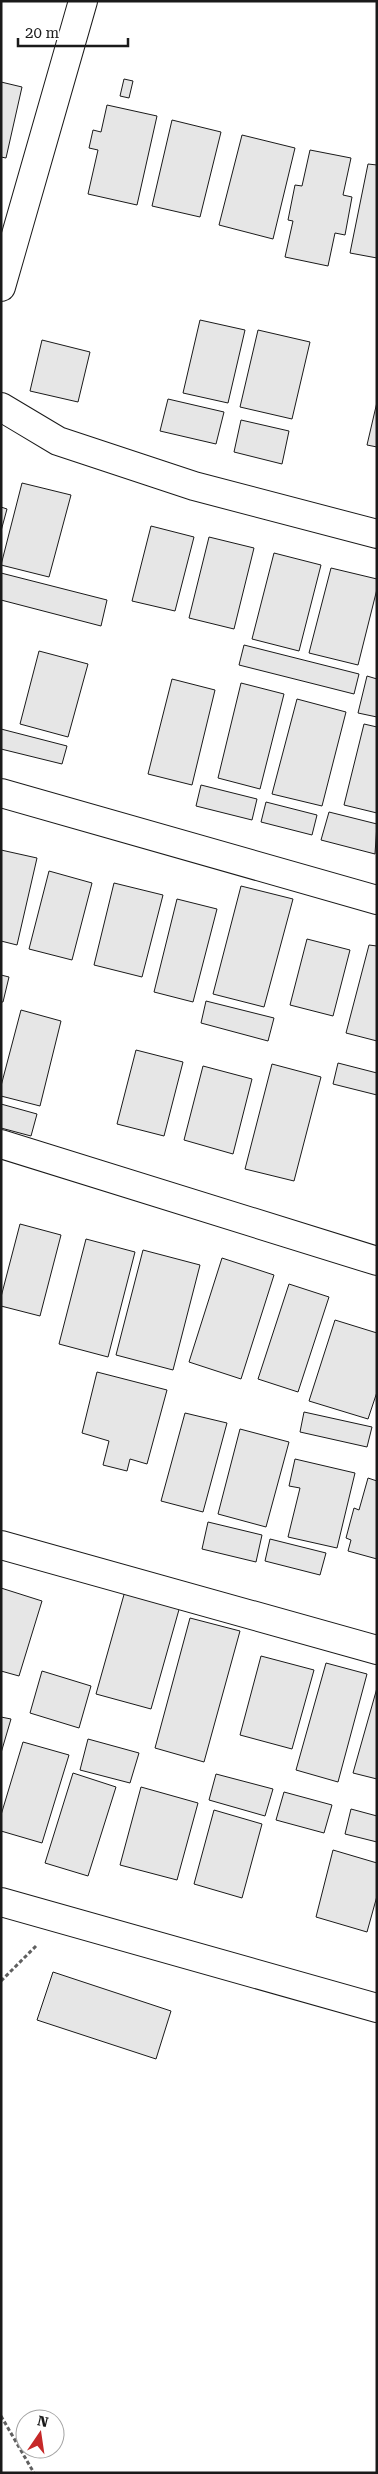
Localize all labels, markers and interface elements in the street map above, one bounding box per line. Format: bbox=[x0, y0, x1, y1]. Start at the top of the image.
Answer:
scale bar bbox=[18, 15, 128, 47]
text: 20 m bbox=[25, 24, 60, 42]
north arrow bbox=[15, 2409, 65, 2459]
text: N bbox=[36, 2412, 50, 2430]

